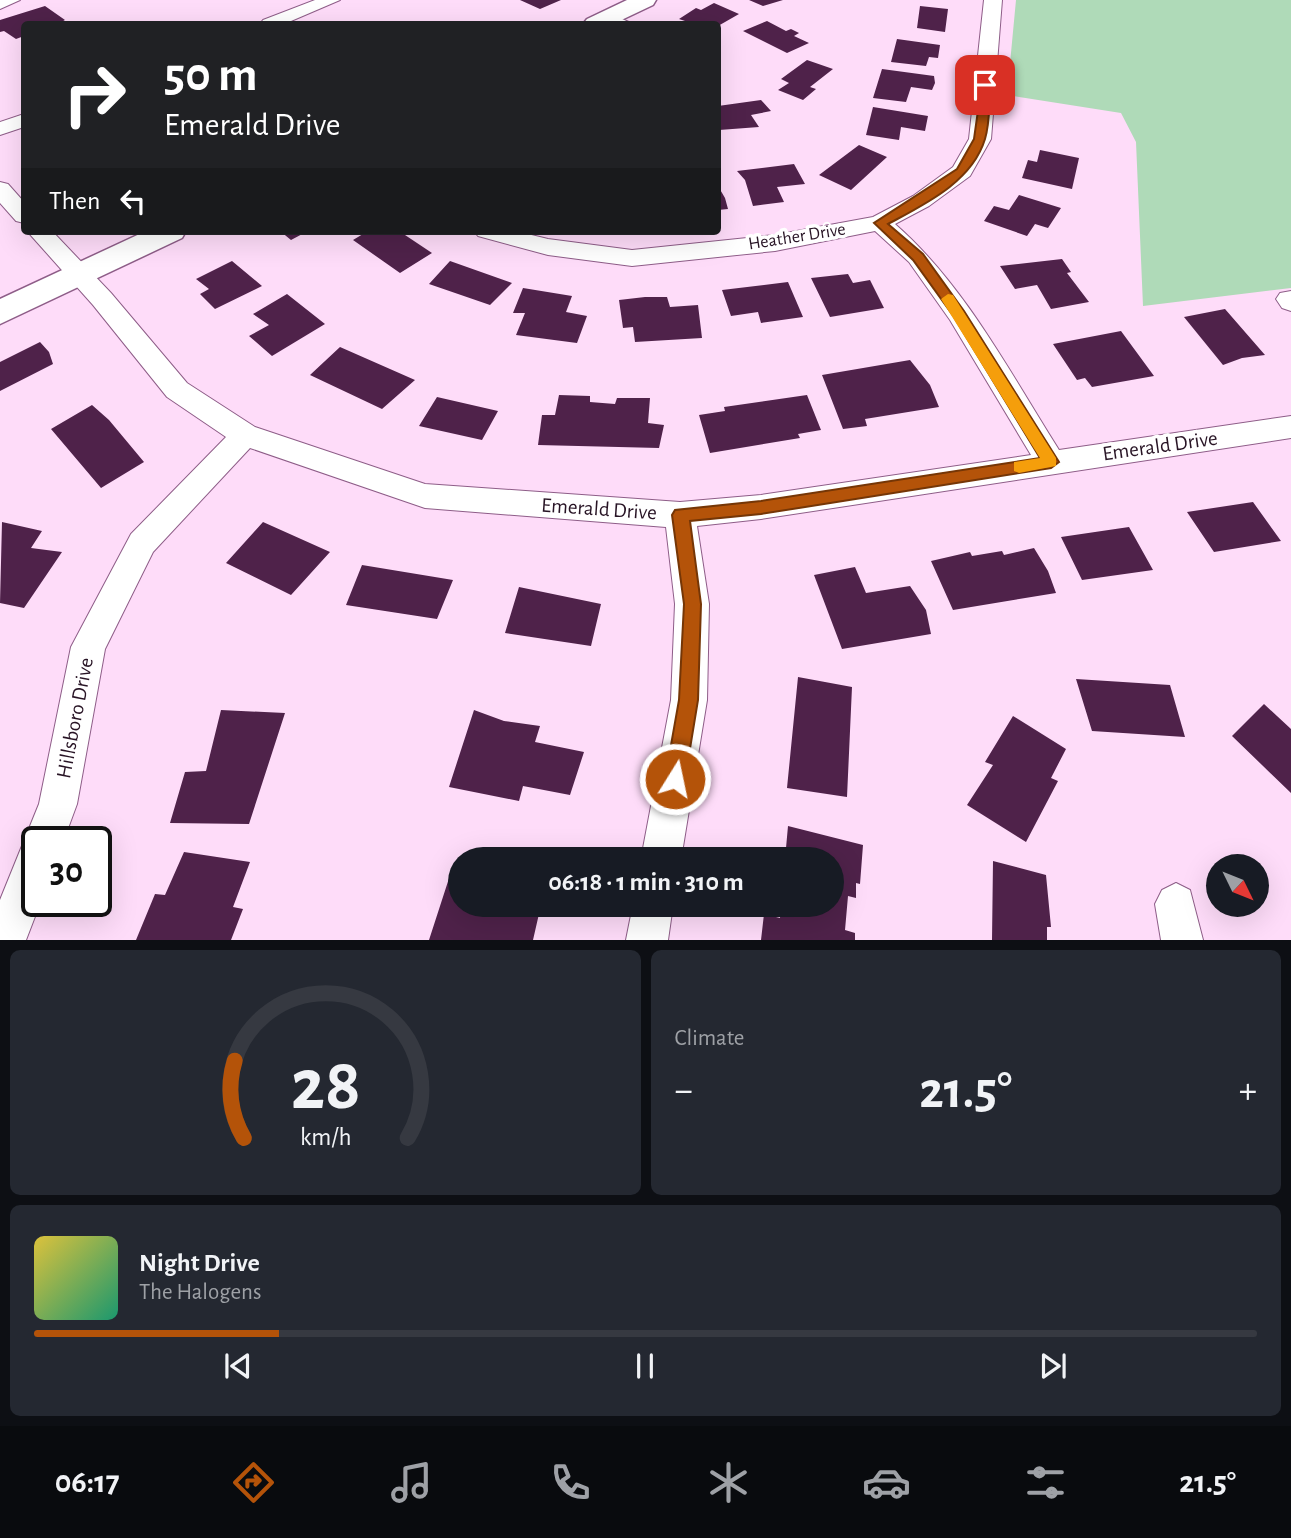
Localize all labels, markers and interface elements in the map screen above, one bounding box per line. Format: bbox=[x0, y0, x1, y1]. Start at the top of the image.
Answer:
icon: right bbox=[49, 49, 140, 140]
text: 50 m bbox=[164, 51, 258, 100]
pin bbox=[955, 55, 1015, 115]
icon: arrive bbox=[966, 66, 1004, 104]
text: Emerald Drive bbox=[164, 109, 341, 141]
icon: left bbox=[114, 182, 152, 220]
text: Then bbox=[49, 188, 100, 214]
street label: Heather Drive bbox=[747, 220, 847, 254]
street label: Emerald Drive bbox=[1101, 428, 1219, 464]
street label: Emerald Drive bbox=[540, 494, 658, 524]
street label: Hillsboro Drive bbox=[53, 656, 97, 780]
position arrow bbox=[638, 742, 712, 816]
speed limit sign: 30 bbox=[21, 826, 112, 917]
north arrow bbox=[1206, 854, 1269, 917]
map controls bbox=[1206, 854, 1269, 917]
text: 06:18 · 1 min · 310 m bbox=[548, 869, 744, 895]
text: Climate bbox=[675, 1027, 744, 1050]
text: 28 bbox=[290, 1051, 360, 1124]
text: 21.5° bbox=[919, 1065, 1012, 1117]
text: − bbox=[675, 1072, 693, 1110]
text: + bbox=[1239, 1072, 1257, 1110]
text: km/h bbox=[299, 1125, 351, 1150]
text: Night Drive bbox=[139, 1250, 260, 1276]
text: The Halogens bbox=[139, 1281, 261, 1304]
icon: previous bbox=[219, 1347, 257, 1385]
icon: pause bbox=[626, 1347, 664, 1385]
icon: next bbox=[1034, 1347, 1072, 1385]
icon: directions bbox=[229, 1458, 278, 1507]
icon: music bbox=[387, 1458, 436, 1507]
icon: phone bbox=[546, 1458, 595, 1507]
icon: climate bbox=[704, 1458, 753, 1507]
icon: car bbox=[862, 1458, 911, 1507]
icon: filters bbox=[1021, 1458, 1070, 1507]
text: 06:17 bbox=[55, 1466, 120, 1498]
text: 21.5° bbox=[1179, 1466, 1236, 1498]

